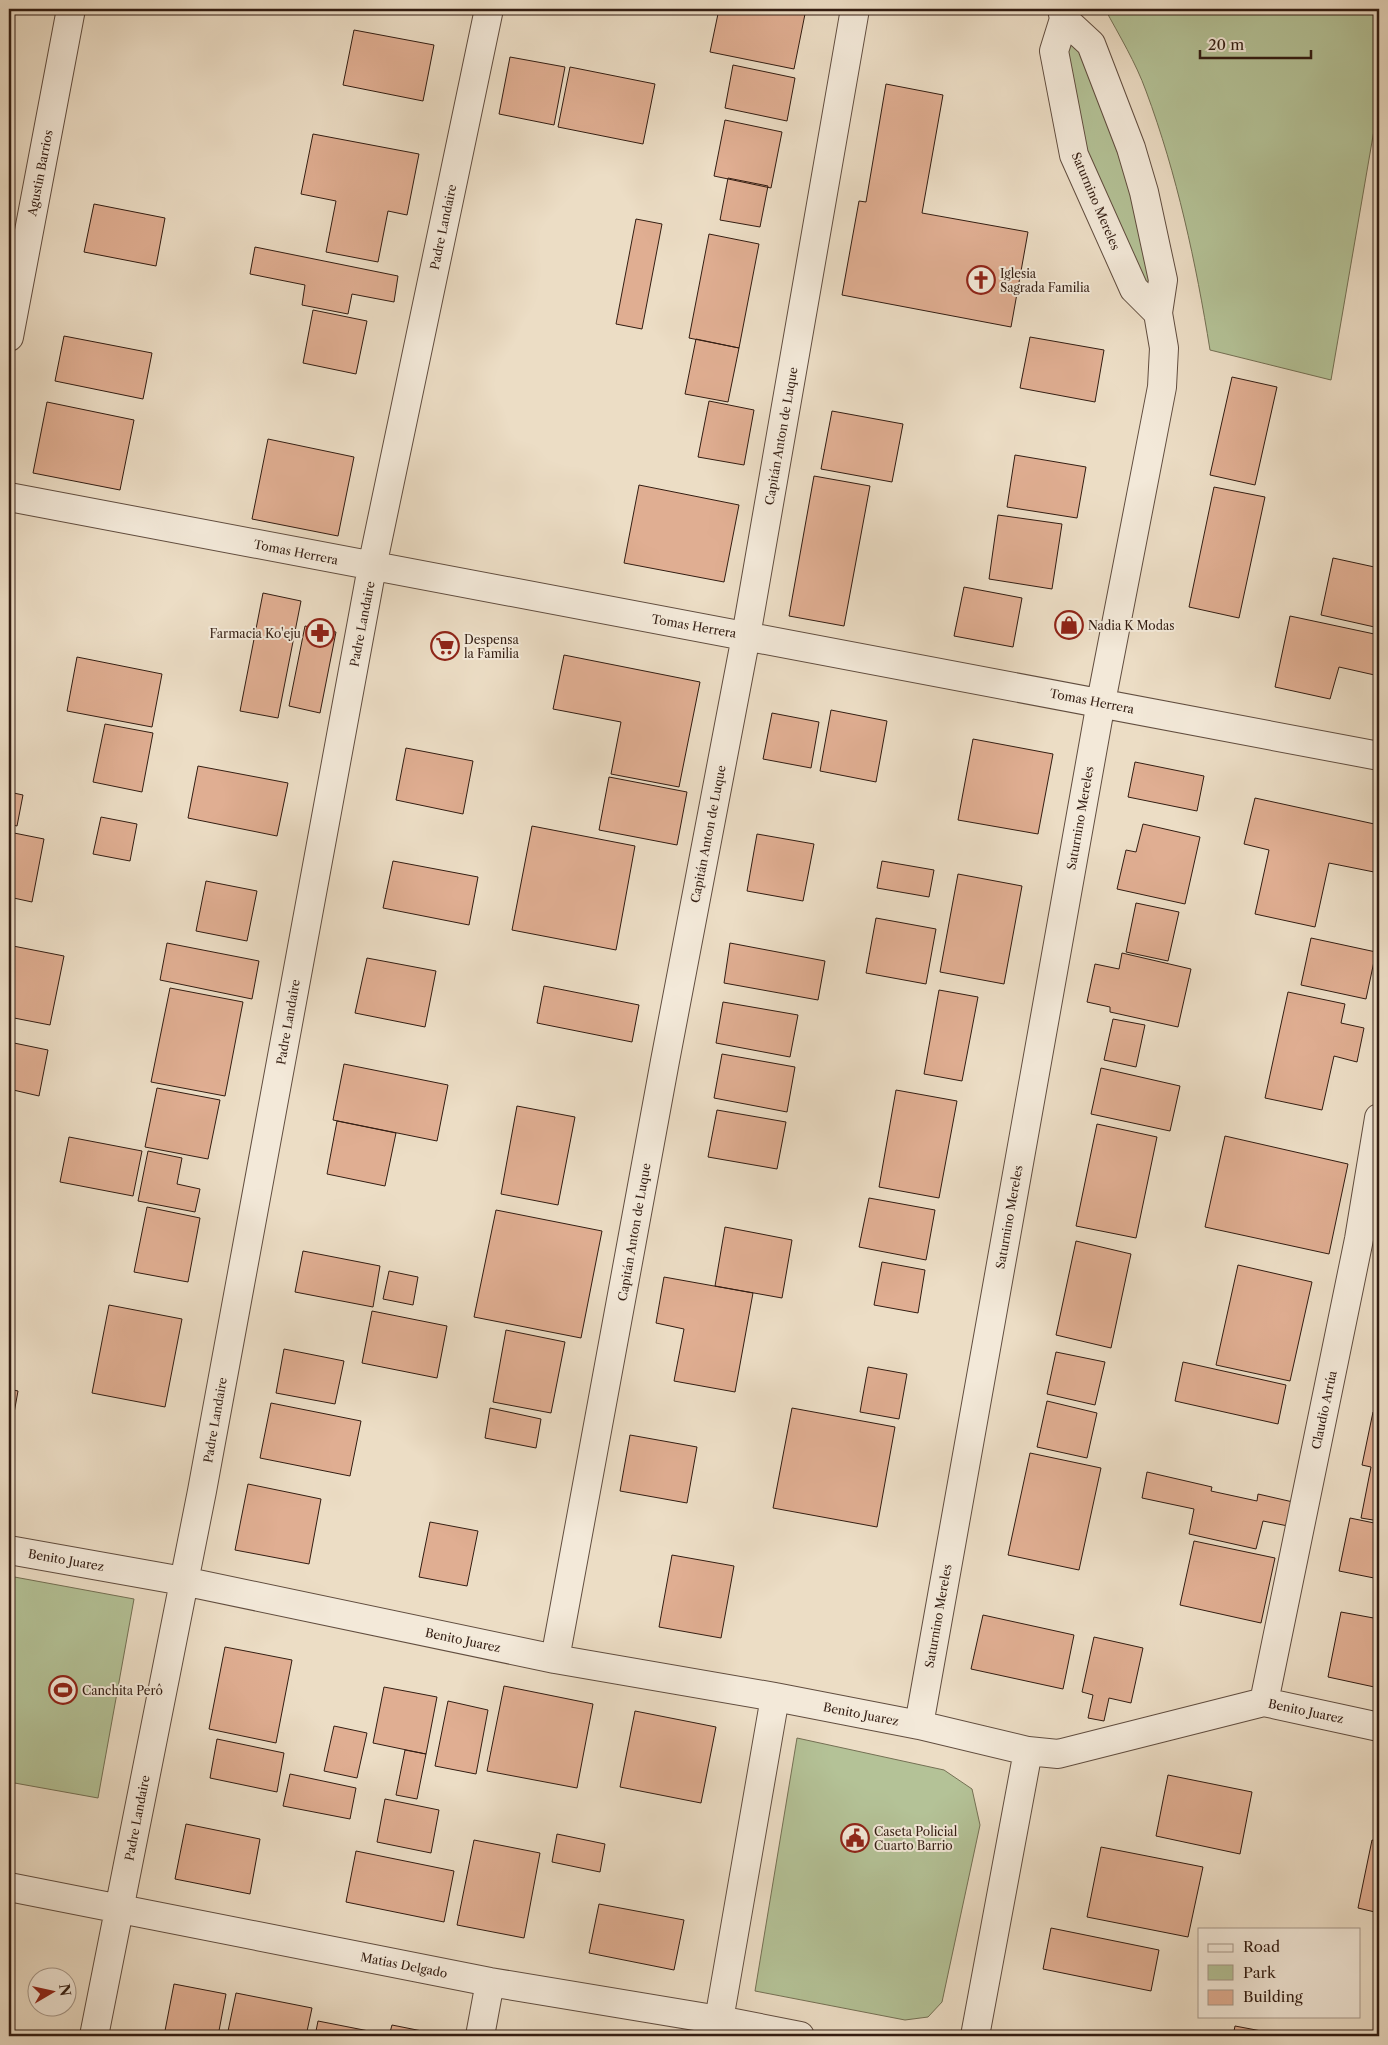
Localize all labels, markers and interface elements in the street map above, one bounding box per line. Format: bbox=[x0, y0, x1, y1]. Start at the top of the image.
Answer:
scale bar bbox=[1200, 28, 1312, 60]
text: 20 m bbox=[1208, 35, 1244, 54]
street label: Agustin Barrios bbox=[24, 129, 56, 218]
street label: Saturnino Mereles bbox=[1069, 150, 1123, 252]
street label: Padre Landaire bbox=[427, 183, 459, 271]
church icon: Iglesia Sagrada Familia bbox=[966, 265, 996, 295]
place label: Iglesia Sagrada Familia bbox=[1000, 266, 1091, 295]
street label: Capitán Anton de Luque bbox=[761, 365, 801, 506]
street label: Tomas Herrera bbox=[252, 536, 340, 568]
street label: Padre Landaire bbox=[346, 580, 378, 668]
shop icon: Nadia K Modas bbox=[1054, 610, 1084, 640]
street label: Tomas Herrera bbox=[650, 611, 738, 641]
pharmacy icon: Farmacia Ko'eju bbox=[305, 618, 335, 648]
place label: Nadia K Modas bbox=[1088, 618, 1175, 633]
place label: Farmacia Ko'eju bbox=[209, 626, 302, 641]
supermarket icon: Despensa la Familia bbox=[430, 631, 460, 661]
place label: Despensa la Familia bbox=[464, 632, 520, 661]
street label: Tomas Herrera bbox=[1048, 685, 1136, 717]
street label: Capitán Anton de Luque bbox=[687, 764, 729, 904]
street label: Saturnino Mereles bbox=[1063, 765, 1097, 871]
street label: Padre Landaire bbox=[273, 978, 303, 1066]
street label: Capitán Anton de Luque bbox=[614, 1161, 654, 1302]
street label: Saturnino Mereles bbox=[992, 1164, 1026, 1270]
street label: Claudio Arrúa bbox=[1308, 1369, 1340, 1451]
street label: Padre Landaire bbox=[200, 1376, 230, 1464]
street label: Benito Juarez bbox=[27, 1546, 105, 1574]
street label: Saturnino Mereles bbox=[921, 1563, 955, 1669]
street label: Benito Juarez bbox=[424, 1625, 502, 1655]
sports icon: Canchita Perô bbox=[48, 1675, 78, 1705]
place label: Canchita Perô bbox=[82, 1683, 163, 1698]
street label: Benito Juarez bbox=[1267, 1696, 1345, 1726]
street label: Benito Juarez bbox=[822, 1699, 900, 1729]
street label: Padre Landaire bbox=[121, 1774, 153, 1862]
public building icon: Caseta Policial Cuarto Barrio bbox=[840, 1823, 870, 1853]
place label: Caseta Policial Cuarto Barrio bbox=[874, 1824, 958, 1853]
legend bbox=[1198, 1928, 1360, 2018]
text: Road bbox=[1243, 1937, 1280, 1956]
street label: Matias Delgado bbox=[359, 1949, 449, 1981]
text: Park bbox=[1243, 1963, 1277, 1982]
north arrow bbox=[28, 1968, 78, 2018]
text: N bbox=[55, 1983, 75, 1997]
text: Building bbox=[1243, 1987, 1303, 2006]

